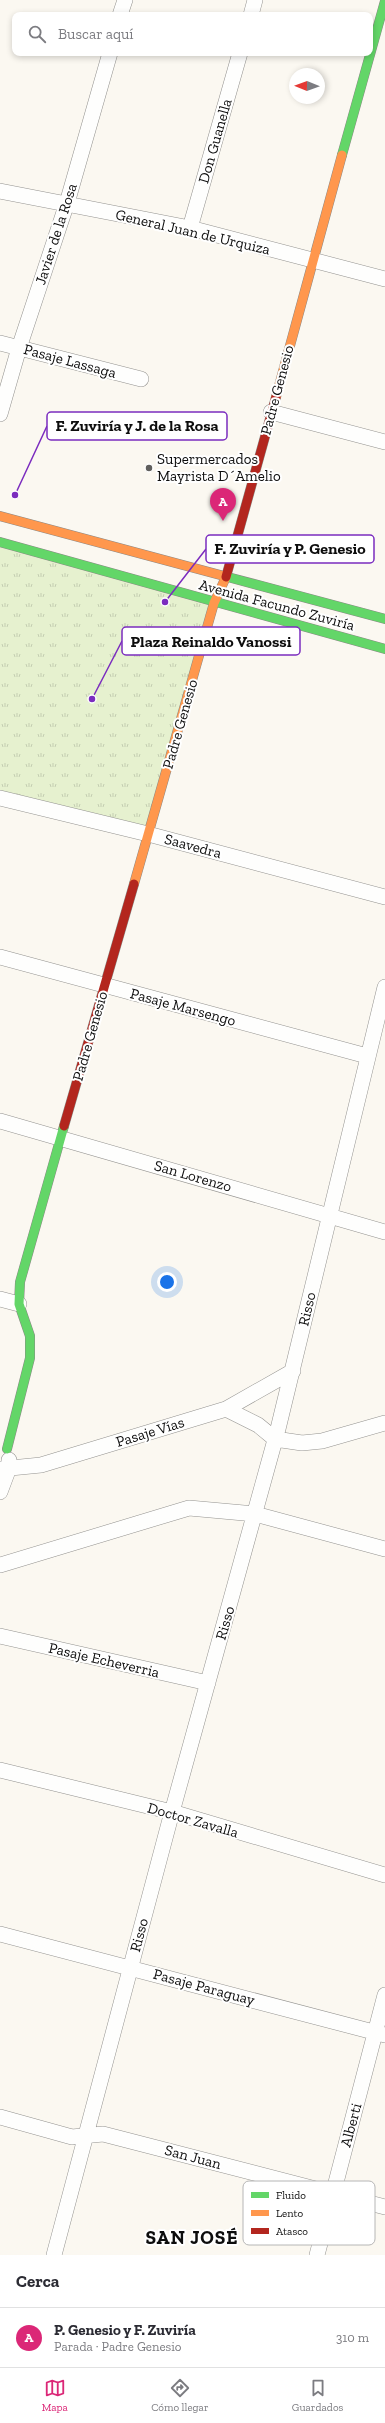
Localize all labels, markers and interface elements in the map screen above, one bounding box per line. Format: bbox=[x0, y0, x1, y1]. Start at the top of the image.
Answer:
search box bbox=[12, 12, 373, 56]
icon: search bbox=[26, 23, 48, 45]
text: Buscar aquí bbox=[58, 25, 134, 43]
north arrow bbox=[289, 68, 325, 104]
street label: Don Guanella bbox=[194, 97, 236, 185]
street label: Javier de la Rosa bbox=[31, 181, 81, 287]
street label: General Juan de Urquiza bbox=[114, 205, 272, 259]
street label: Pasaje Lassaga bbox=[22, 340, 118, 382]
street label: Padre Genesio bbox=[256, 343, 298, 437]
callout: F. Zuviría y J. de la Rosa bbox=[47, 412, 227, 440]
text: F. Zuviría y J. de la Rosa bbox=[55, 416, 219, 435]
place label: Supermercados Mayrista D´Amelio bbox=[157, 450, 281, 485]
marker: Supermercados Mayrista D´Amelio bbox=[144, 463, 154, 473]
pin: A bbox=[210, 488, 236, 521]
callout: F. Zuviría y P. Genesio bbox=[206, 535, 374, 563]
text: F. Zuviría y P. Genesio bbox=[214, 539, 366, 558]
street label: Avenida Facundo Zuviría bbox=[197, 576, 357, 634]
callout: Plaza Reinaldo Vanossi bbox=[122, 627, 300, 655]
text: Plaza Reinaldo Vanossi bbox=[131, 632, 292, 651]
street label: Padre Genesio bbox=[159, 677, 201, 771]
street label: Saavedra bbox=[162, 830, 224, 862]
street label: Pasaje Marsengo bbox=[128, 984, 238, 1030]
street label: Padre Genesio bbox=[69, 989, 111, 1083]
street label: San Lorenzo bbox=[152, 1156, 234, 1196]
your location bbox=[157, 1272, 177, 1292]
street label: Risso bbox=[294, 1290, 320, 1328]
street label: Pasaje Vías bbox=[114, 1413, 186, 1451]
street label: Risso bbox=[212, 1604, 238, 1642]
street label: Pasaje Echeverria bbox=[47, 1638, 161, 1682]
street label: Doctor Zavalla bbox=[146, 1798, 240, 1842]
street label: Risso bbox=[126, 1916, 152, 1954]
street label: Pasaje Paraguay bbox=[151, 1965, 257, 2009]
street label: Alberti bbox=[337, 2101, 365, 2149]
street label: San Juan bbox=[163, 2141, 224, 2173]
legend bbox=[243, 2181, 375, 2245]
text: Fluido bbox=[276, 2189, 306, 2202]
text: Lento bbox=[276, 2207, 304, 2220]
text: Atasco bbox=[276, 2225, 308, 2238]
district label: SAN JOSÉ bbox=[145, 2226, 239, 2249]
text: Cerca bbox=[16, 2271, 59, 2291]
text: P. Genesio y F. Zuviría bbox=[54, 2321, 196, 2339]
text: A bbox=[25, 2330, 33, 2345]
text: 310 m bbox=[336, 2330, 369, 2345]
text: Parada · Padre Genesio bbox=[54, 2339, 182, 2354]
tab: Mapa bbox=[42, 2377, 68, 2414]
tab: Cómo llegar bbox=[151, 2377, 209, 2414]
tab: Guardados bbox=[292, 2377, 343, 2414]

